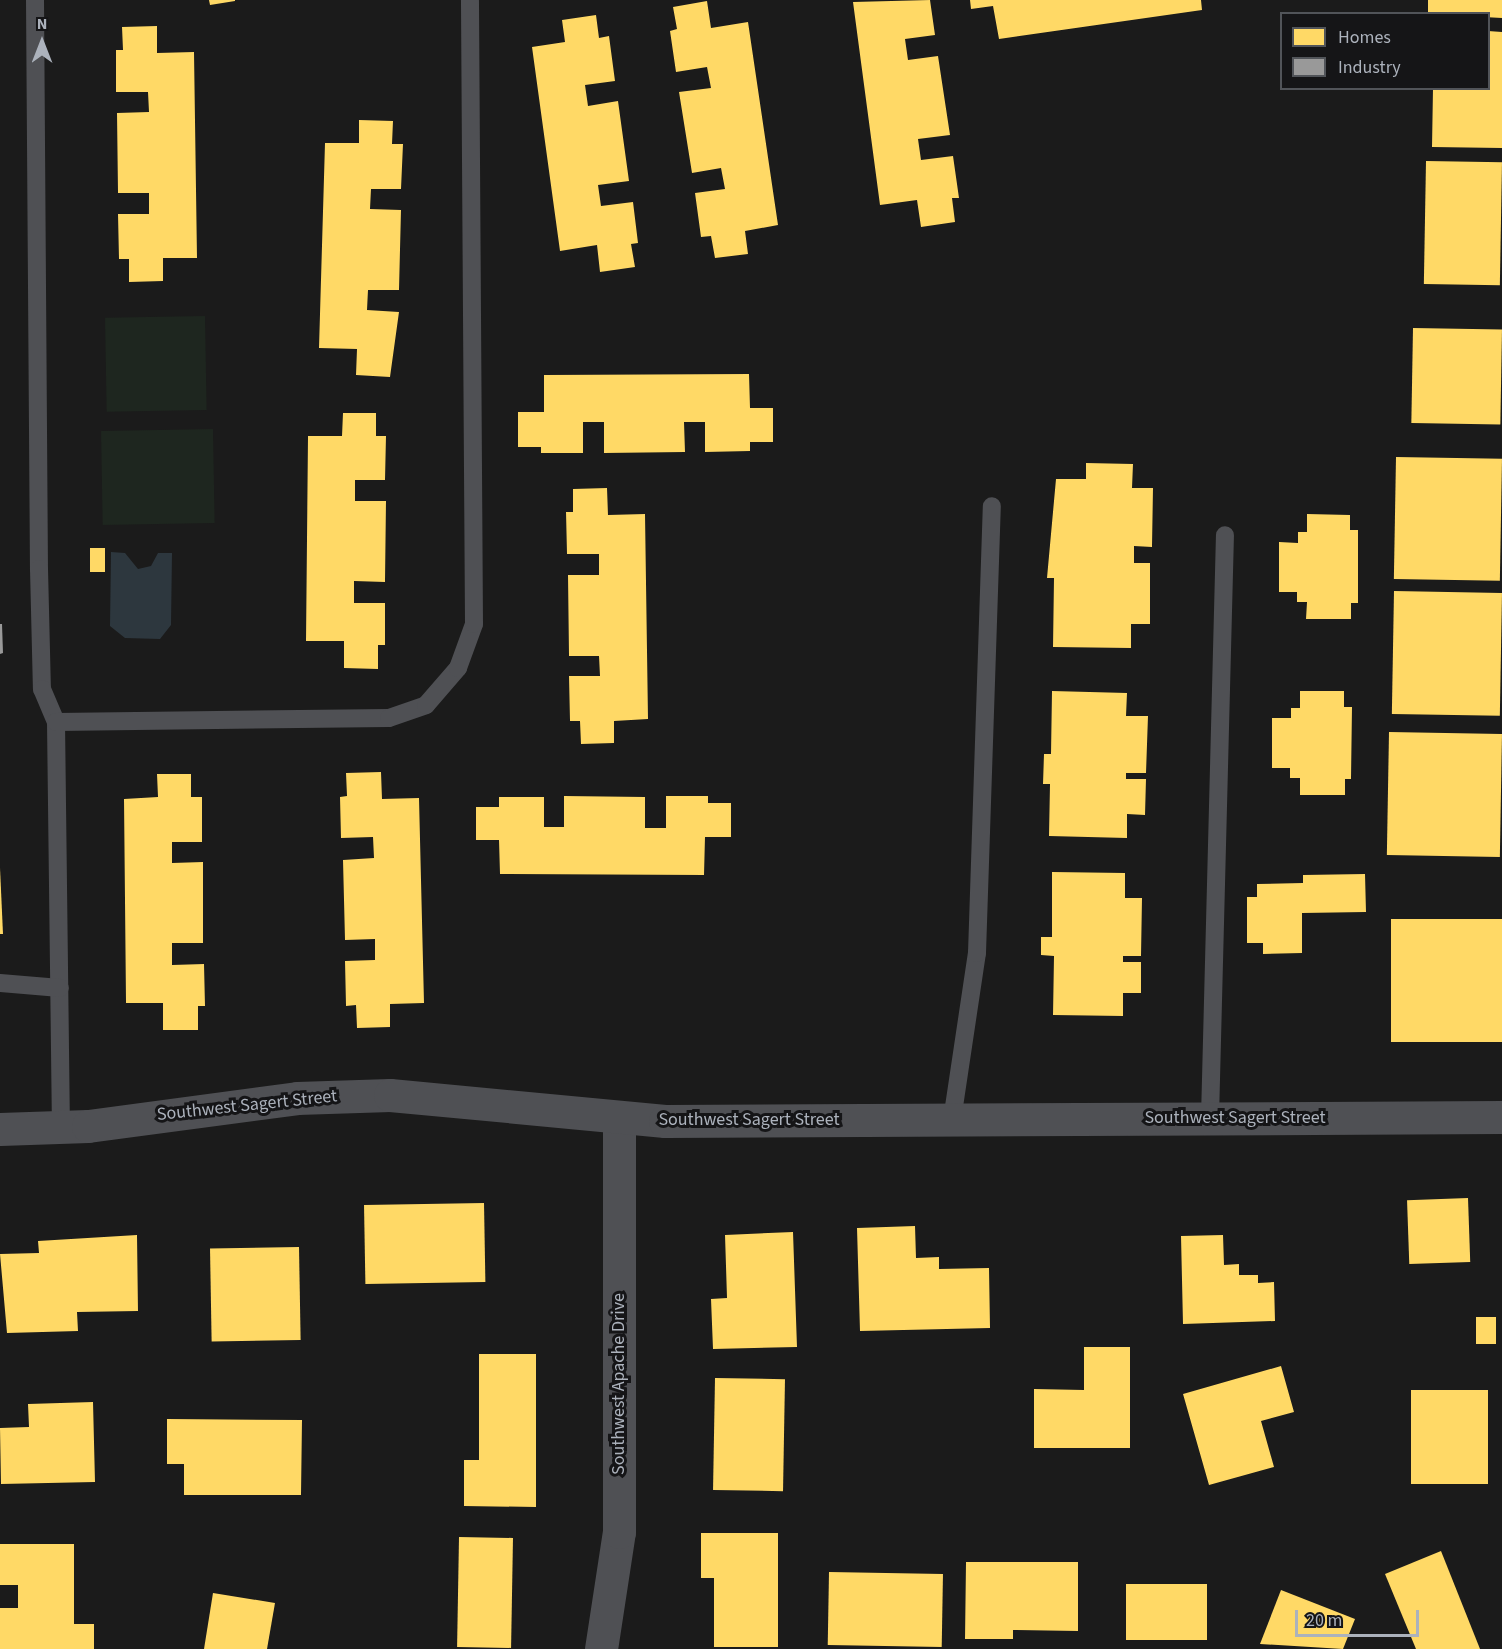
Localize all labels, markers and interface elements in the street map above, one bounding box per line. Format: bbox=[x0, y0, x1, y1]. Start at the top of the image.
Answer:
north arrow bbox=[12, 12, 72, 72]
legend bbox=[1280, 12, 1490, 90]
text: N bbox=[37, 13, 47, 35]
text: Homes bbox=[1338, 25, 1391, 50]
text: Industry bbox=[1338, 55, 1401, 80]
street label: Southwest Sagert Street bbox=[156, 1086, 338, 1126]
street label: Southwest Sagert Street bbox=[1144, 1107, 1326, 1129]
street label: Southwest Sagert Street bbox=[658, 1109, 840, 1131]
street label: Southwest Apache Drive bbox=[608, 1293, 630, 1475]
scale bar bbox=[1298, 1598, 1422, 1636]
text: 20 m bbox=[1306, 1608, 1342, 1633]

